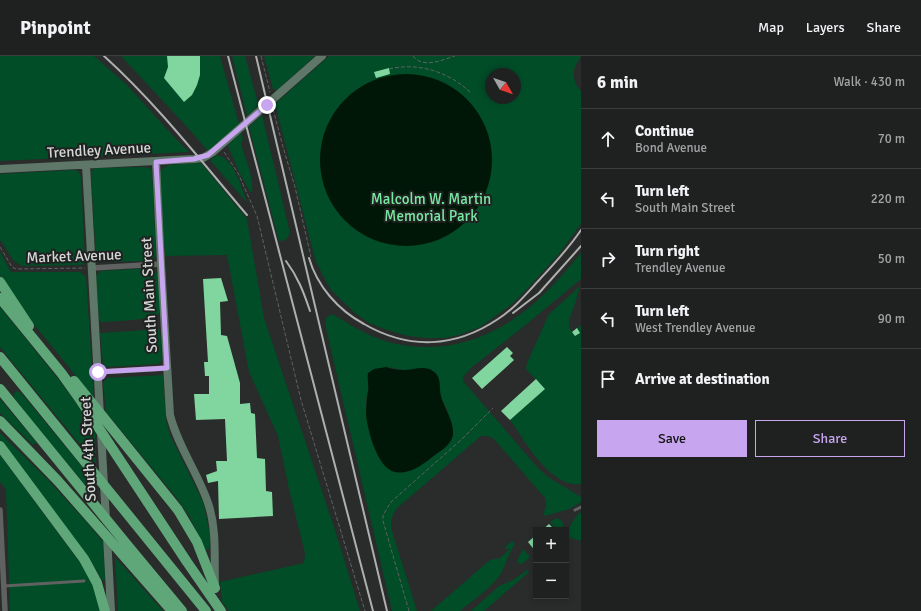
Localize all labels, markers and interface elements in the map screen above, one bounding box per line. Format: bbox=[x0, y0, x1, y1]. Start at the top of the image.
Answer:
text: Pinpoint bbox=[20, 16, 91, 40]
text: Map bbox=[758, 19, 784, 36]
text: Layers bbox=[806, 19, 845, 36]
text: Share bbox=[867, 19, 901, 36]
north arrow bbox=[485, 68, 521, 104]
text: 6 min bbox=[597, 72, 638, 93]
text: Walk · 430 m bbox=[834, 74, 905, 90]
route end bbox=[258, 96, 276, 114]
text: Continue bbox=[635, 122, 694, 140]
icon: ahead bbox=[597, 128, 619, 150]
text: 70 m bbox=[878, 131, 905, 147]
street label: Trendley Avenue bbox=[46, 138, 152, 162]
text: Bond Avenue bbox=[635, 140, 707, 156]
text: Turn left bbox=[635, 182, 689, 200]
icon: left bbox=[597, 188, 619, 210]
park label: Malcolm W. Martin Memorial Park bbox=[371, 190, 491, 225]
text: 220 m bbox=[871, 191, 905, 207]
text: South Main Street bbox=[635, 200, 735, 216]
street label: South Main Street bbox=[137, 237, 161, 353]
text: Turn right bbox=[635, 242, 700, 260]
street label: Market Avenue bbox=[26, 245, 122, 267]
icon: right bbox=[597, 248, 619, 270]
text: 50 m bbox=[878, 251, 905, 267]
text: Trendley Avenue bbox=[635, 260, 725, 276]
text: Turn left bbox=[635, 302, 689, 320]
icon: left bbox=[597, 308, 619, 330]
text: 90 m bbox=[878, 311, 905, 327]
text: West Trendley Avenue bbox=[635, 320, 756, 336]
route start bbox=[89, 363, 107, 381]
icon: arrive bbox=[597, 368, 619, 390]
text: Arrive at destination bbox=[635, 370, 770, 388]
street label: South 4th Street bbox=[76, 396, 100, 502]
button: Save bbox=[597, 420, 747, 457]
button: Share bbox=[755, 420, 905, 457]
map controls bbox=[533, 527, 569, 599]
button: + bbox=[533, 527, 569, 563]
button: − bbox=[533, 563, 569, 599]

